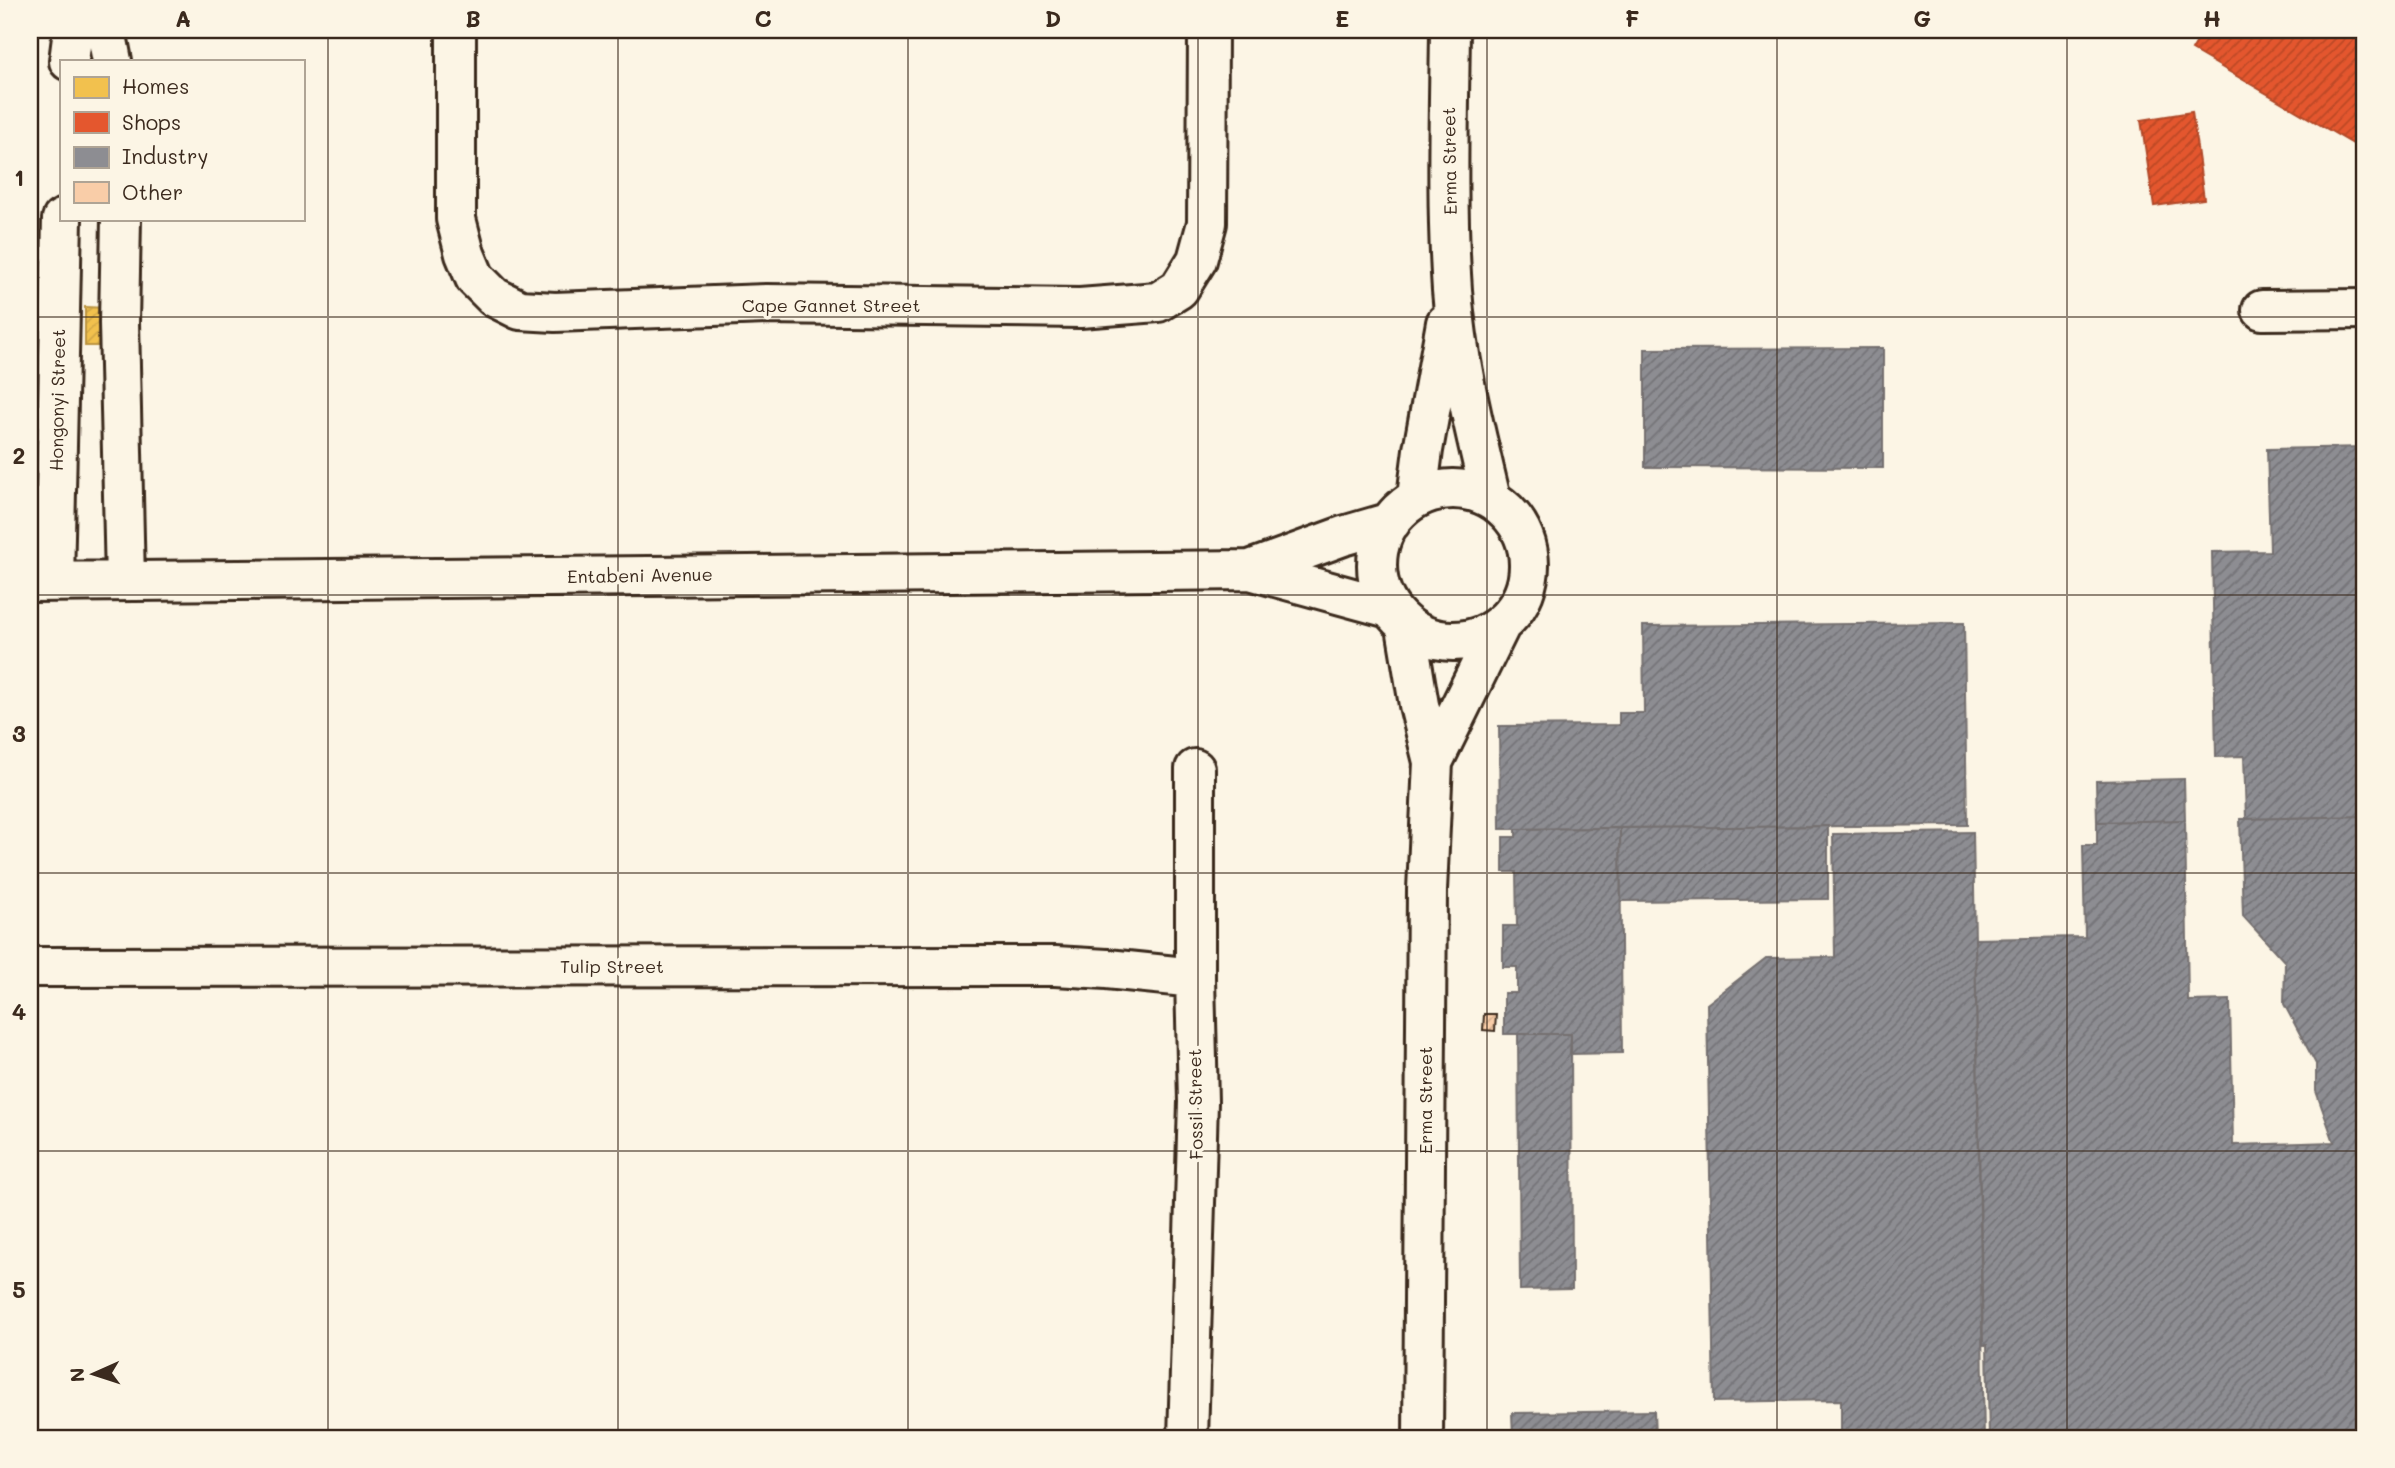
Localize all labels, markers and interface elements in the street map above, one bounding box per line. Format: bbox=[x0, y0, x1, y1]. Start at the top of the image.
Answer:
text: A bbox=[175, 3, 191, 33]
text: B bbox=[465, 3, 481, 33]
text: C bbox=[754, 3, 772, 33]
text: D bbox=[1045, 3, 1061, 33]
text: E bbox=[1335, 3, 1349, 33]
text: F bbox=[1625, 3, 1639, 33]
text: G bbox=[1913, 3, 1931, 33]
text: H bbox=[2203, 3, 2221, 33]
legend bbox=[60, 60, 304, 220]
text: Homes bbox=[122, 72, 189, 99]
street label: Erma Street bbox=[1436, 107, 1462, 215]
text: Shops bbox=[122, 108, 181, 135]
text: Industry bbox=[122, 142, 209, 169]
text: 1 bbox=[14, 162, 24, 192]
text: Other bbox=[122, 178, 183, 205]
street label: Cape Gannet Street bbox=[742, 293, 920, 317]
street label: Hongonyi Street bbox=[44, 329, 70, 471]
text: 2 bbox=[13, 440, 25, 470]
street label: Entabeni Avenue bbox=[567, 562, 713, 588]
text: 3 bbox=[12, 718, 26, 748]
street label: Tulip Street bbox=[560, 954, 664, 978]
text: 4 bbox=[12, 996, 26, 1026]
street label: Erma Street bbox=[1413, 1046, 1437, 1154]
street label: Fossil Street bbox=[1182, 1048, 1208, 1160]
text: 5 bbox=[12, 1274, 26, 1304]
north arrow bbox=[60, 1338, 130, 1408]
text: N bbox=[64, 1367, 89, 1383]

